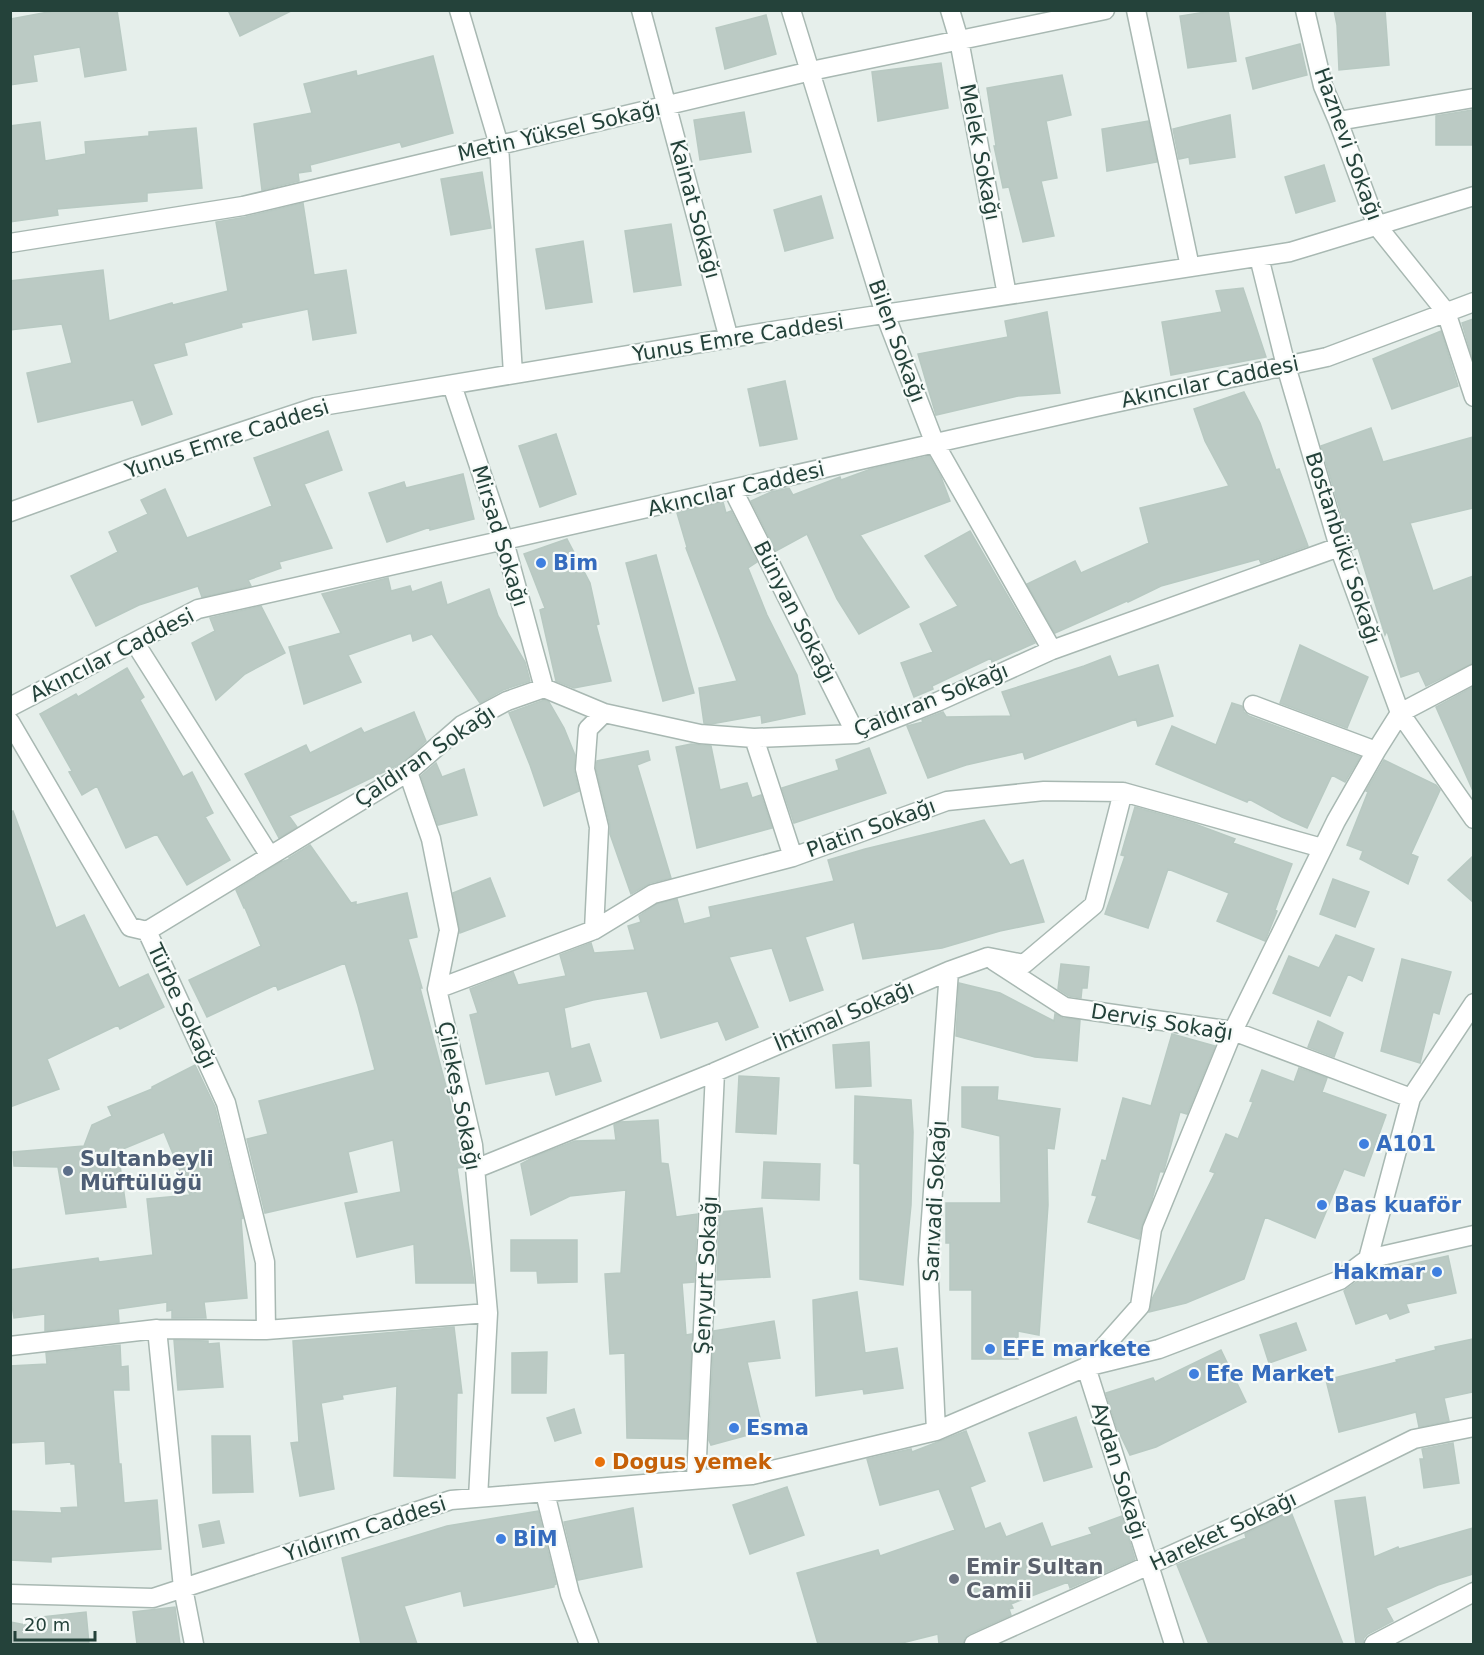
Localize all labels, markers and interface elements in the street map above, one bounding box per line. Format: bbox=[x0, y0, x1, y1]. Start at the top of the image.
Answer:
street label: Haznevi Sokağı bbox=[1309, 64, 1387, 224]
street label: Melek Sokağı bbox=[955, 82, 1005, 222]
street label: Metin Yüksel Sokağı bbox=[455, 96, 663, 166]
street label: Kainat Sokağı bbox=[665, 137, 725, 281]
street label: Bilen Sokağı bbox=[864, 276, 930, 406]
street label: Yunus Emre Caddesi bbox=[630, 309, 845, 367]
street label: Akıncılar Caddesi bbox=[1119, 351, 1301, 413]
street label: Yunus Emre Caddesi bbox=[121, 395, 332, 484]
street label: Bostanbükü Sokağı bbox=[1301, 449, 1385, 647]
street label: Akıncılar Caddesi bbox=[645, 457, 827, 521]
street label: Mirsad Sokağı bbox=[467, 462, 533, 610]
street label: Bünyan Sokağı bbox=[749, 537, 841, 687]
place label: Bim bbox=[553, 551, 598, 575]
marker: Bim bbox=[534, 556, 548, 570]
street label: Akıncılar Caddesi bbox=[26, 603, 198, 707]
street label: Çaldıran Sokağı bbox=[850, 658, 1012, 742]
street label: Çaldıran Sokağı bbox=[350, 700, 500, 812]
street label: Platin Sokağı bbox=[803, 794, 939, 862]
street label: Türbe Sokağı bbox=[142, 939, 221, 1072]
street label: İhtimal Sokağı bbox=[770, 975, 917, 1056]
street label: Derviş Sokağı bbox=[1089, 999, 1235, 1045]
street label: Çilekeş Sokağı bbox=[433, 1019, 485, 1173]
street label: Sarıvadi Sokağı bbox=[919, 1120, 951, 1282]
place label: A101 bbox=[1376, 1132, 1436, 1156]
marker: A101 bbox=[1357, 1137, 1371, 1151]
place label: Sultanbeyli Müftülüğü bbox=[80, 1147, 214, 1195]
marker: Sultanbeyli Müftülüğü bbox=[61, 1164, 75, 1178]
place label: Bas kuaför bbox=[1334, 1193, 1462, 1217]
street label: Şenyurt Sokağı bbox=[690, 1195, 722, 1355]
marker: Bas kuaför bbox=[1315, 1198, 1329, 1212]
place label: Hakmar bbox=[1333, 1260, 1426, 1284]
marker: Hakmar bbox=[1430, 1265, 1444, 1279]
place label: EFE markete bbox=[1002, 1337, 1151, 1361]
marker: EFE markete bbox=[983, 1342, 997, 1356]
place label: Efe Market bbox=[1206, 1362, 1334, 1386]
marker: Efe Market bbox=[1187, 1367, 1201, 1381]
street label: Aydan Sokağı bbox=[1087, 1400, 1151, 1542]
place label: Esma bbox=[746, 1416, 809, 1440]
marker: Esma bbox=[727, 1421, 741, 1435]
place label: Dogus yemek bbox=[612, 1450, 773, 1474]
marker: Dogus yemek bbox=[593, 1455, 607, 1469]
street label: Hareket Sokağı bbox=[1146, 1487, 1300, 1575]
street label: Yıldırım Caddesi bbox=[280, 1491, 449, 1567]
place label: BİM bbox=[513, 1526, 558, 1551]
marker: BİM bbox=[494, 1532, 508, 1546]
place label: Emir Sultan Camii bbox=[966, 1555, 1104, 1603]
marker: Emir Sultan Camii bbox=[947, 1572, 961, 1586]
scale bar bbox=[15, 1604, 94, 1642]
text: 20 m bbox=[24, 1614, 70, 1635]

